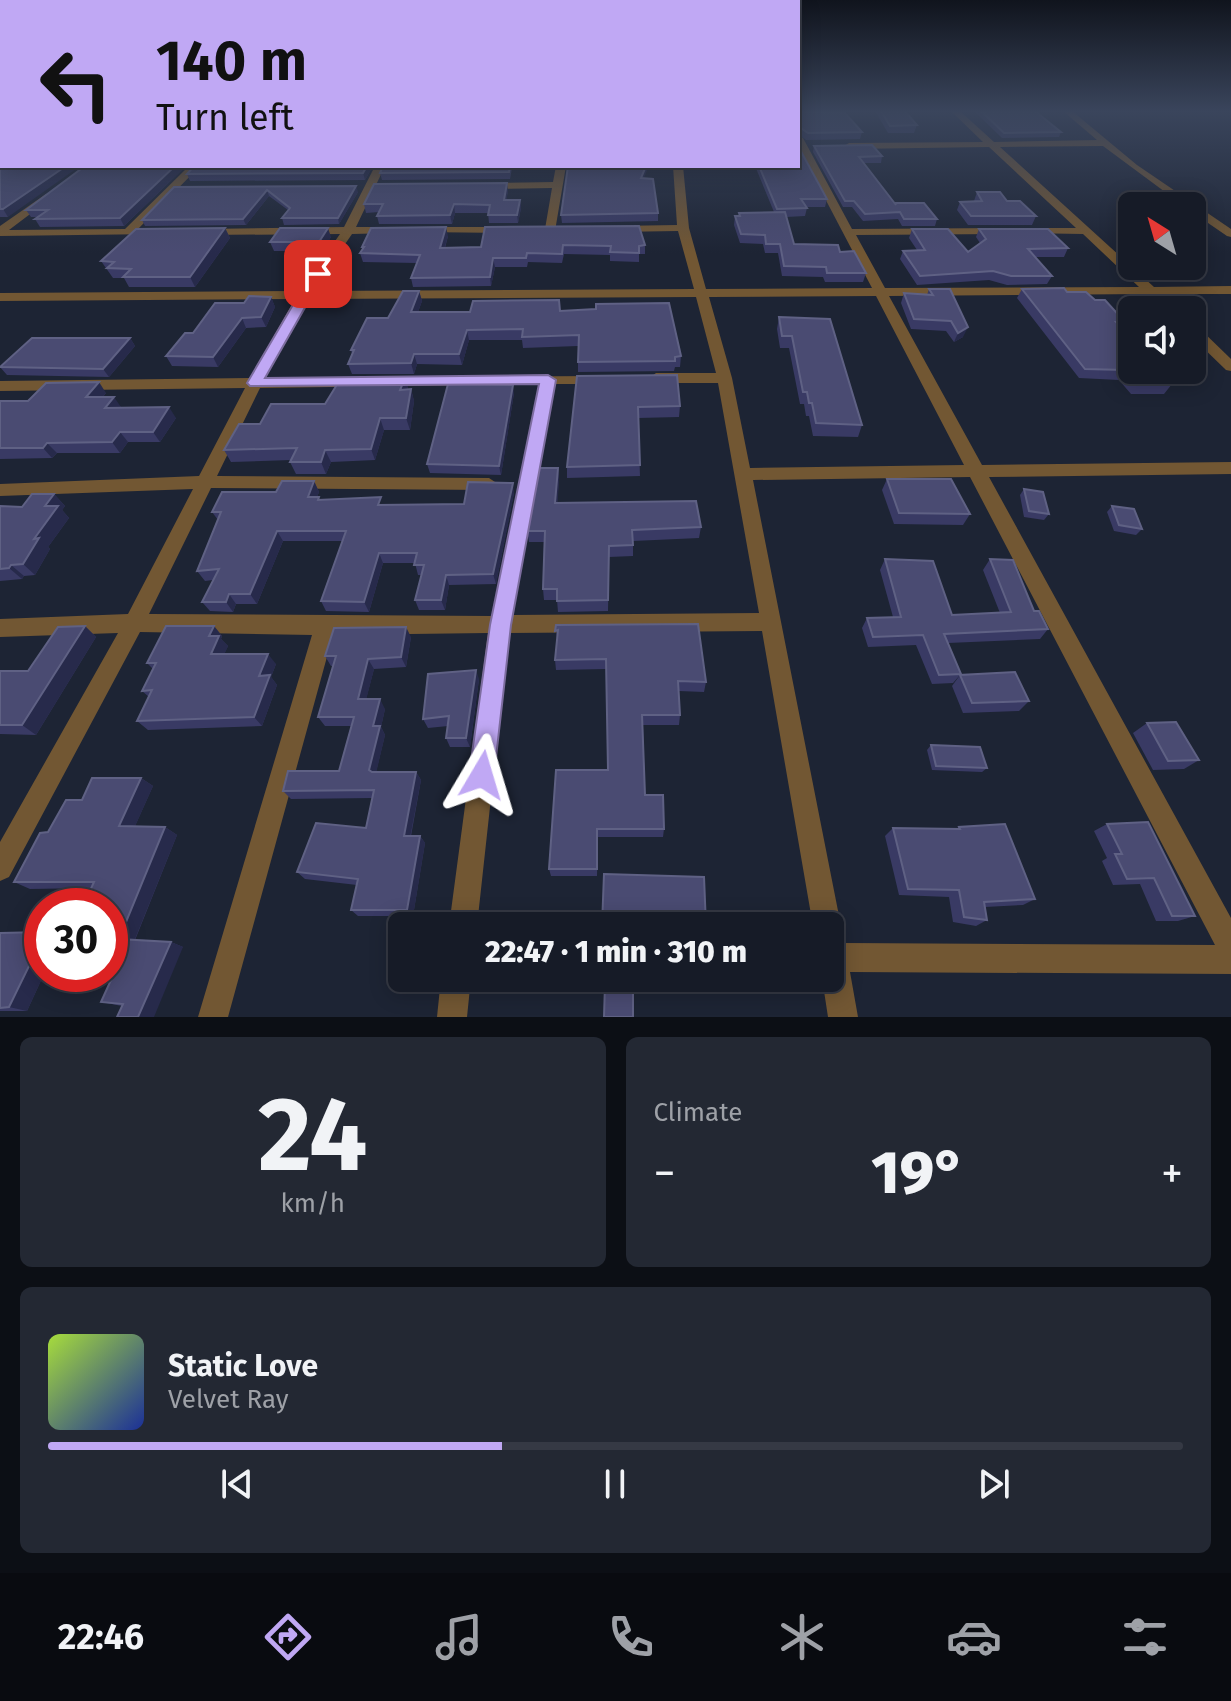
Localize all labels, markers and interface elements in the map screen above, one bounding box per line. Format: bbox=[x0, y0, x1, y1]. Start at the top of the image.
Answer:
text: 140 m bbox=[156, 28, 307, 95]
icon: left bbox=[24, 32, 128, 136]
text: Turn left bbox=[156, 96, 294, 140]
north arrow bbox=[1118, 192, 1206, 280]
map controls bbox=[1118, 192, 1206, 384]
pin bbox=[284, 240, 352, 308]
icon: arrive bbox=[296, 252, 340, 296]
button: sound bbox=[1118, 296, 1206, 384]
position arrow bbox=[440, 733, 524, 817]
speed limit sign: 30 bbox=[24, 888, 128, 992]
text: 22:47 · 1 min · 310 m bbox=[485, 934, 747, 970]
text: 24 bbox=[258, 1073, 368, 1198]
text: Climate bbox=[654, 1097, 742, 1128]
text: 19° bbox=[871, 1137, 965, 1209]
text: − bbox=[654, 1147, 676, 1200]
text: + bbox=[1161, 1147, 1183, 1200]
text: km/h bbox=[281, 1188, 345, 1219]
text: Static Love bbox=[168, 1348, 318, 1384]
text: Velvet Ray bbox=[168, 1384, 288, 1415]
icon: previous bbox=[215, 1462, 259, 1506]
icon: pause bbox=[593, 1462, 637, 1506]
icon: next bbox=[972, 1462, 1016, 1506]
icon: directions bbox=[260, 1609, 316, 1665]
icon: music bbox=[431, 1609, 487, 1665]
icon: phone bbox=[603, 1609, 659, 1665]
icon: climate bbox=[774, 1609, 830, 1665]
icon: car bbox=[946, 1609, 1002, 1665]
icon: filters bbox=[1117, 1609, 1173, 1665]
text: 22:46 bbox=[58, 1615, 144, 1659]

